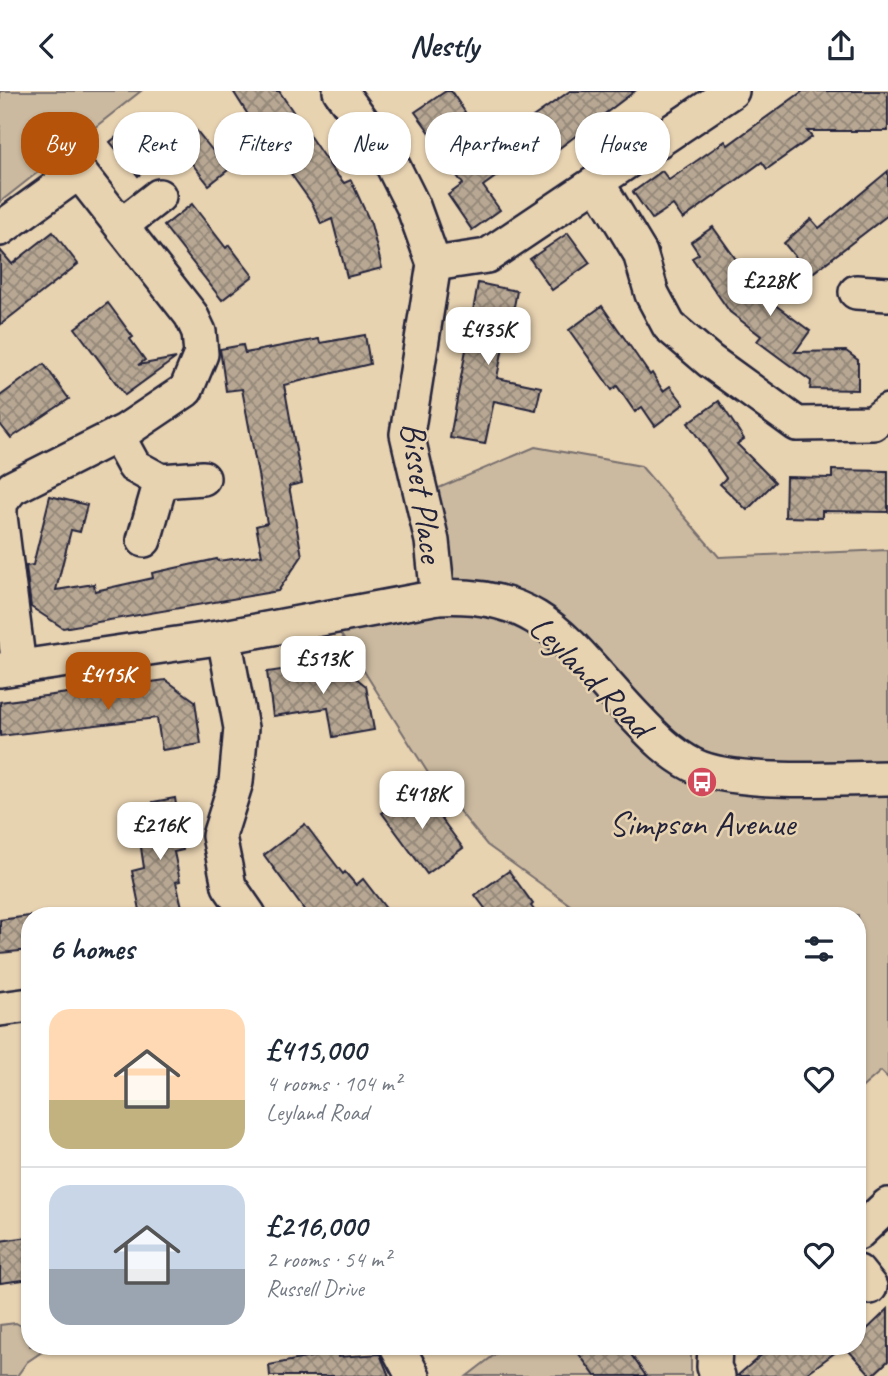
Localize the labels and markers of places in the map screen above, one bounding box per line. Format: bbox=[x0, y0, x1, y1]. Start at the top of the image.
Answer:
pin: £228K bbox=[721, 259, 819, 318]
pin: £435K bbox=[439, 307, 537, 367]
pin: £513K bbox=[274, 637, 372, 696]
pin: £415K bbox=[59, 653, 157, 712]
bus stop icon: Simpson Avenue bbox=[685, 765, 719, 799]
pin: £418K bbox=[373, 771, 471, 831]
place label: Simpson Avenue bbox=[609, 801, 798, 846]
pin: £216K bbox=[111, 803, 209, 862]

